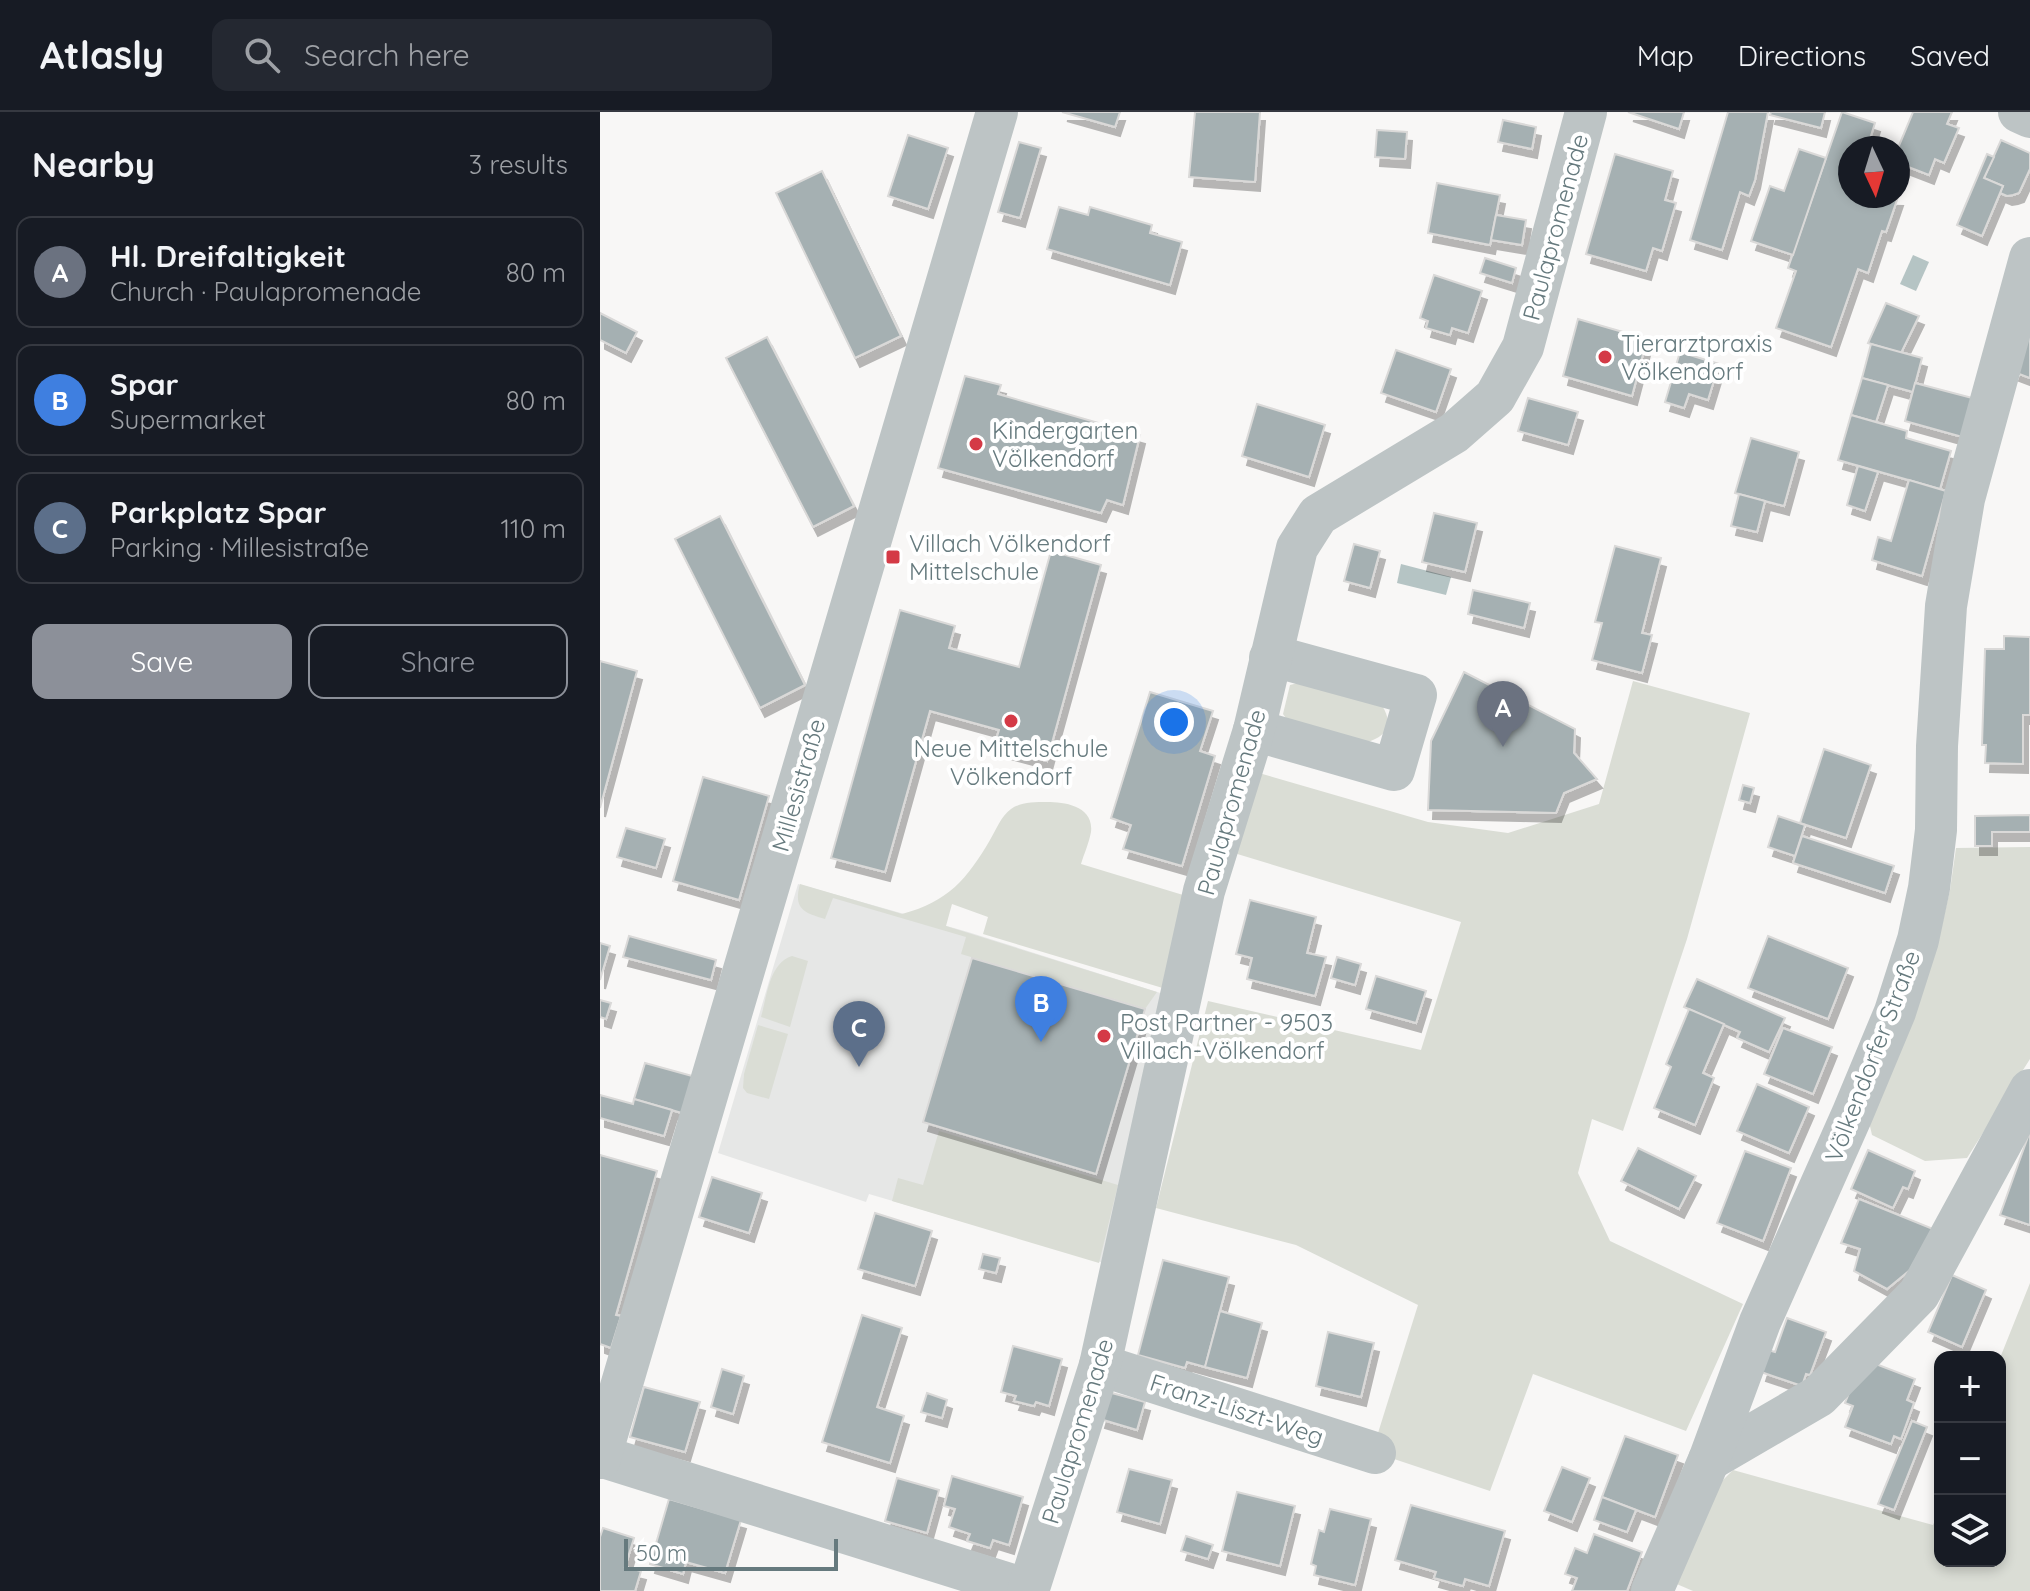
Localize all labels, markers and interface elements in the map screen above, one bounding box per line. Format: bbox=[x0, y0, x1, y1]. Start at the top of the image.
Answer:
search box bbox=[212, 19, 772, 91]
text: Atlasly bbox=[40, 31, 164, 79]
icon: search bbox=[240, 33, 284, 77]
text: Search here bbox=[304, 36, 470, 74]
text: Map bbox=[1637, 38, 1694, 73]
text: Directions bbox=[1738, 38, 1866, 73]
text: Saved bbox=[1910, 38, 1990, 73]
street label: Paulapromenade bbox=[1516, 130, 1594, 324]
north arrow bbox=[1838, 136, 1910, 208]
text: Nearby bbox=[32, 143, 155, 186]
text: 3 results bbox=[469, 148, 568, 181]
text: Hl. Dreifaltigkeit bbox=[110, 237, 346, 275]
text: A bbox=[52, 256, 68, 289]
text: 80 m bbox=[506, 256, 566, 289]
text: Church · Paulapromenade bbox=[110, 275, 421, 308]
place label: Tierarztpraxis Völkendorf bbox=[1621, 328, 1773, 386]
marker: Tierarztpraxis Völkendorf bbox=[1596, 348, 1614, 366]
text: Spar bbox=[110, 365, 179, 403]
text: B bbox=[51, 384, 69, 417]
text: 80 m bbox=[506, 384, 566, 417]
text: Supermarket bbox=[110, 403, 266, 436]
place label: Kindergarten Völkendorf bbox=[992, 415, 1138, 473]
marker: Kindergarten Völkendorf bbox=[967, 435, 985, 453]
text: Parkplatz Spar bbox=[110, 493, 326, 531]
text: C bbox=[52, 512, 68, 545]
text: 110 m bbox=[500, 512, 566, 545]
place label: Villach Völkendorf Mittelschule bbox=[909, 528, 1111, 586]
text: Parking · Millesistraße bbox=[110, 531, 369, 564]
marker: Villach Völkendorf Mittelschule bbox=[884, 548, 902, 566]
button: Save bbox=[32, 624, 292, 699]
button: Share bbox=[308, 624, 568, 699]
pin: A bbox=[1477, 681, 1529, 747]
your location bbox=[1154, 702, 1194, 742]
street label: Paulapromenade bbox=[1190, 706, 1272, 898]
marker: Neue Mittelschule Völkendorf bbox=[1002, 712, 1020, 730]
street label: Millesistraße bbox=[765, 715, 831, 855]
place label: Neue Mittelschule Völkendorf bbox=[914, 733, 1108, 791]
street label: Völkendorfer Straße bbox=[1818, 946, 1926, 1166]
pin: B bbox=[1015, 976, 1067, 1042]
pin: C bbox=[833, 1001, 885, 1067]
place label: Post Partner - 9503 Villach-Völkendorf bbox=[1120, 1007, 1333, 1065]
marker: Post Partner - 9503 Villach-Völkendorf bbox=[1095, 1027, 1113, 1045]
street label: Paulapromenade bbox=[1035, 1335, 1119, 1527]
map controls bbox=[1934, 1351, 2006, 1567]
button: + bbox=[1934, 1351, 2006, 1423]
street label: Franz-Liszt-Weg bbox=[1146, 1367, 1328, 1451]
button: − bbox=[1934, 1423, 2006, 1495]
button: layers bbox=[1934, 1495, 2006, 1567]
scale bar bbox=[624, 1535, 838, 1571]
text: 50 m bbox=[636, 1539, 687, 1567]

